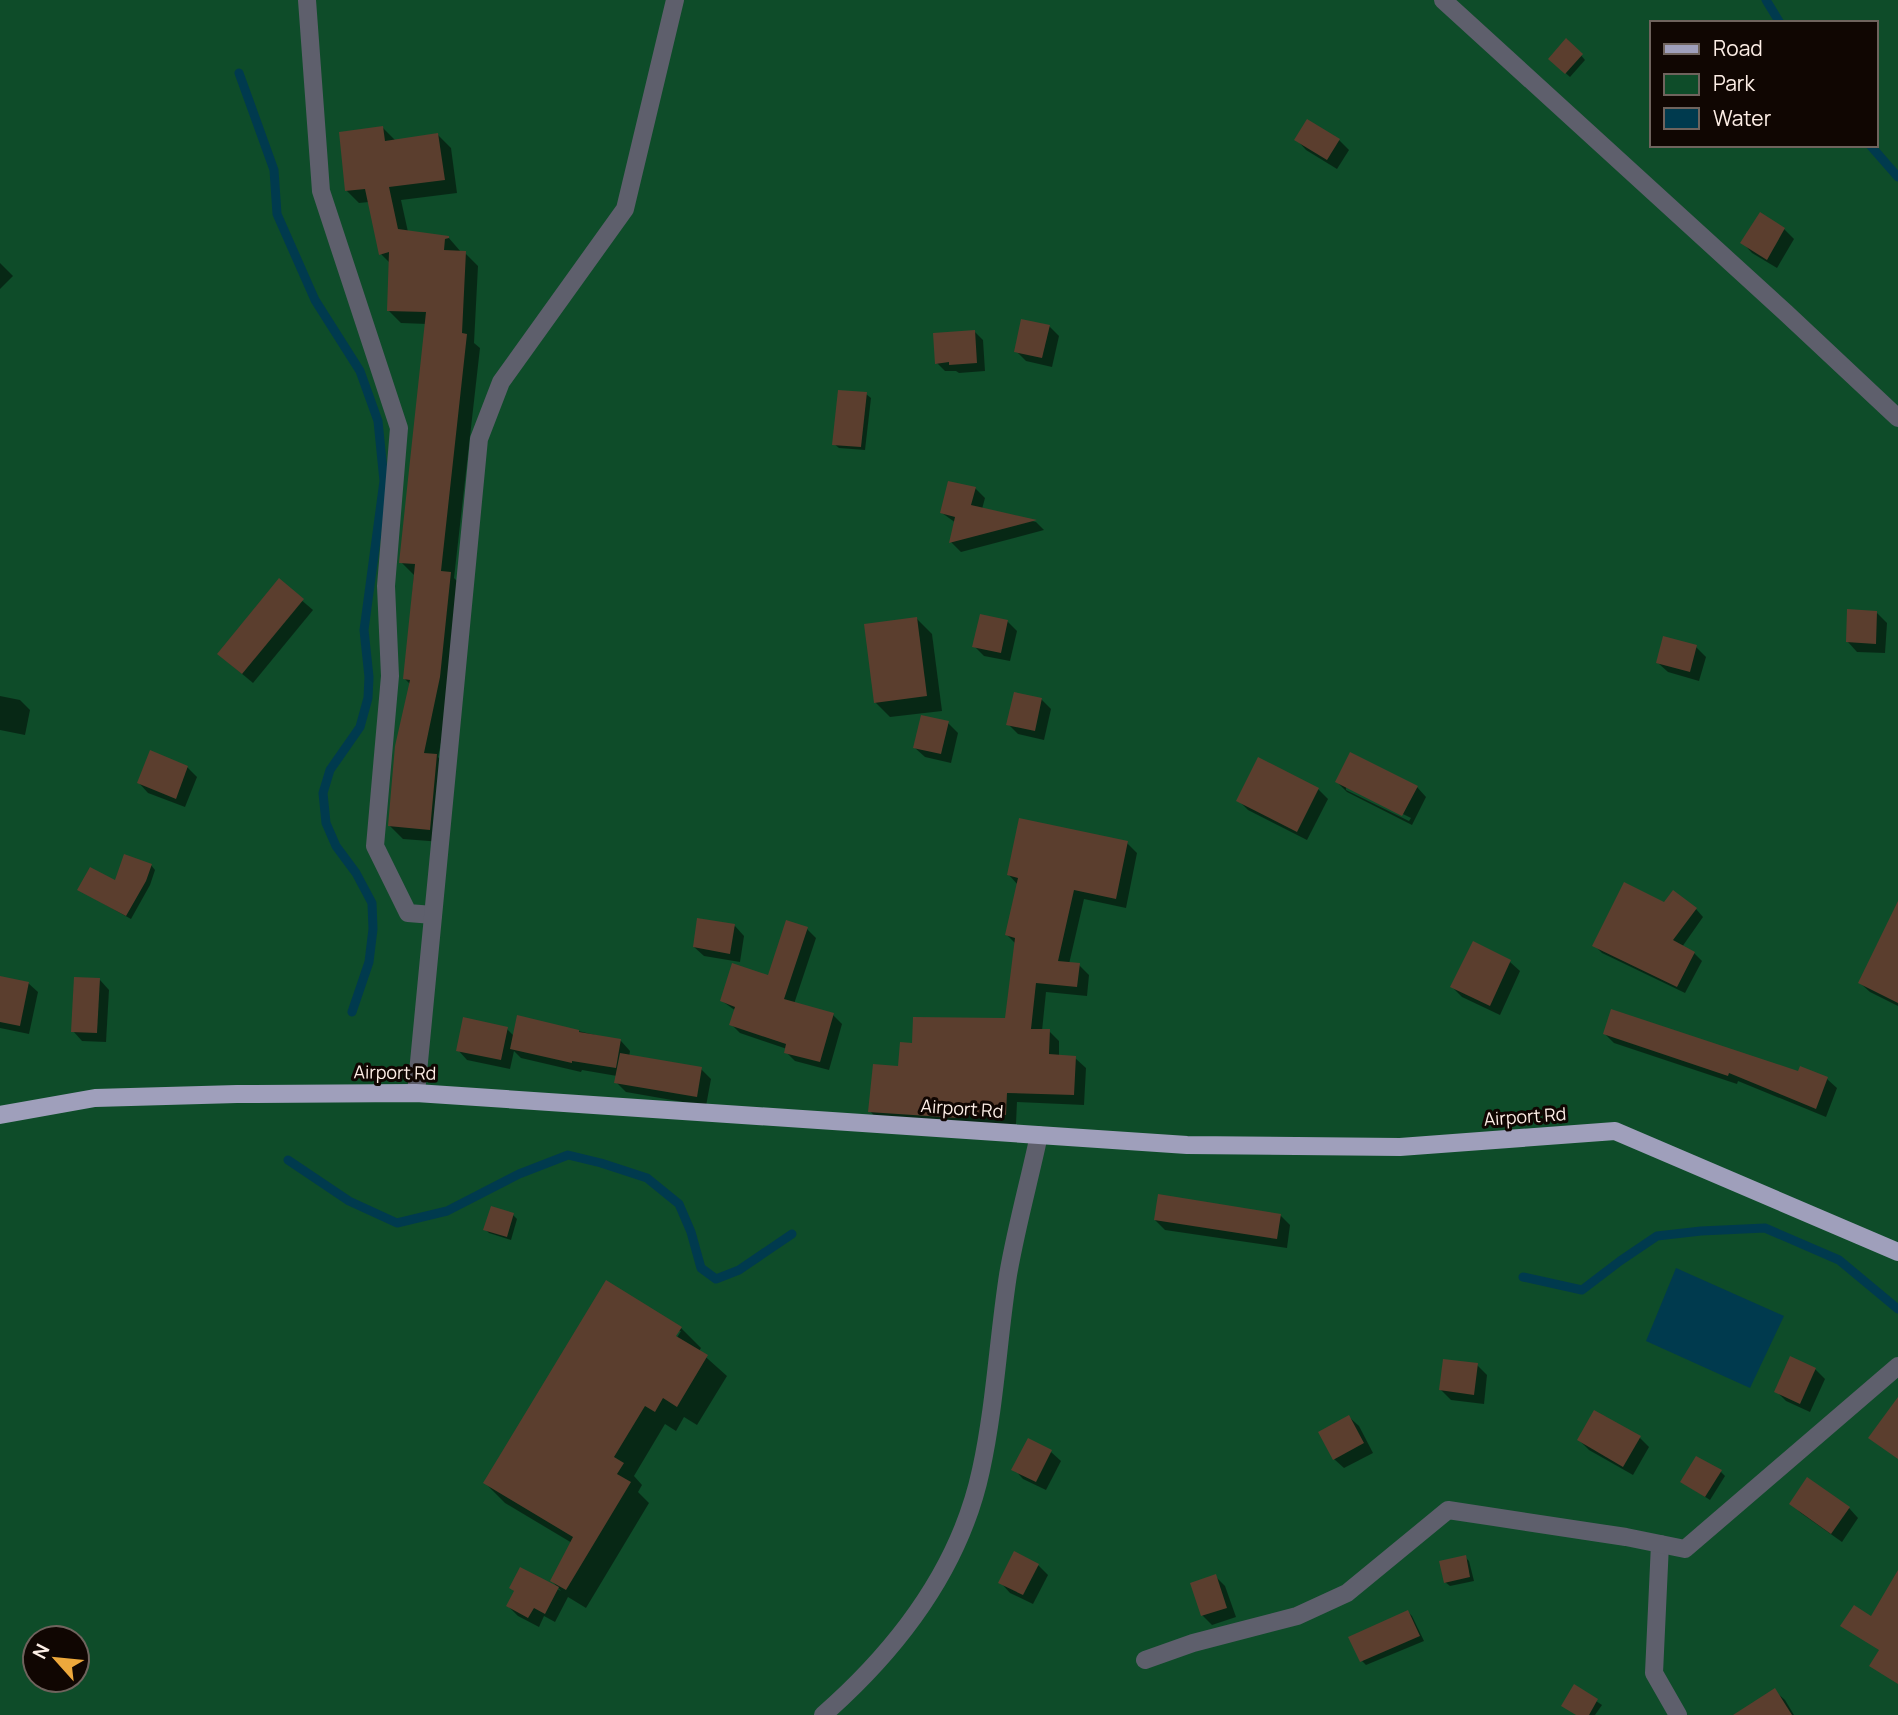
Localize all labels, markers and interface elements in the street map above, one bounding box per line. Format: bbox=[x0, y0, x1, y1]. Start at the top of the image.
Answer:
legend bbox=[1650, 21, 1877, 147]
text: Road bbox=[1713, 34, 1763, 62]
text: Park bbox=[1713, 69, 1755, 97]
text: Water bbox=[1713, 104, 1772, 132]
street label: Airport Rd bbox=[353, 1059, 437, 1085]
street label: Airport Rd bbox=[920, 1093, 1004, 1123]
street label: Airport Rd bbox=[1483, 1101, 1567, 1131]
north arrow bbox=[21, 1624, 91, 1694]
text: N bbox=[26, 1639, 56, 1663]

